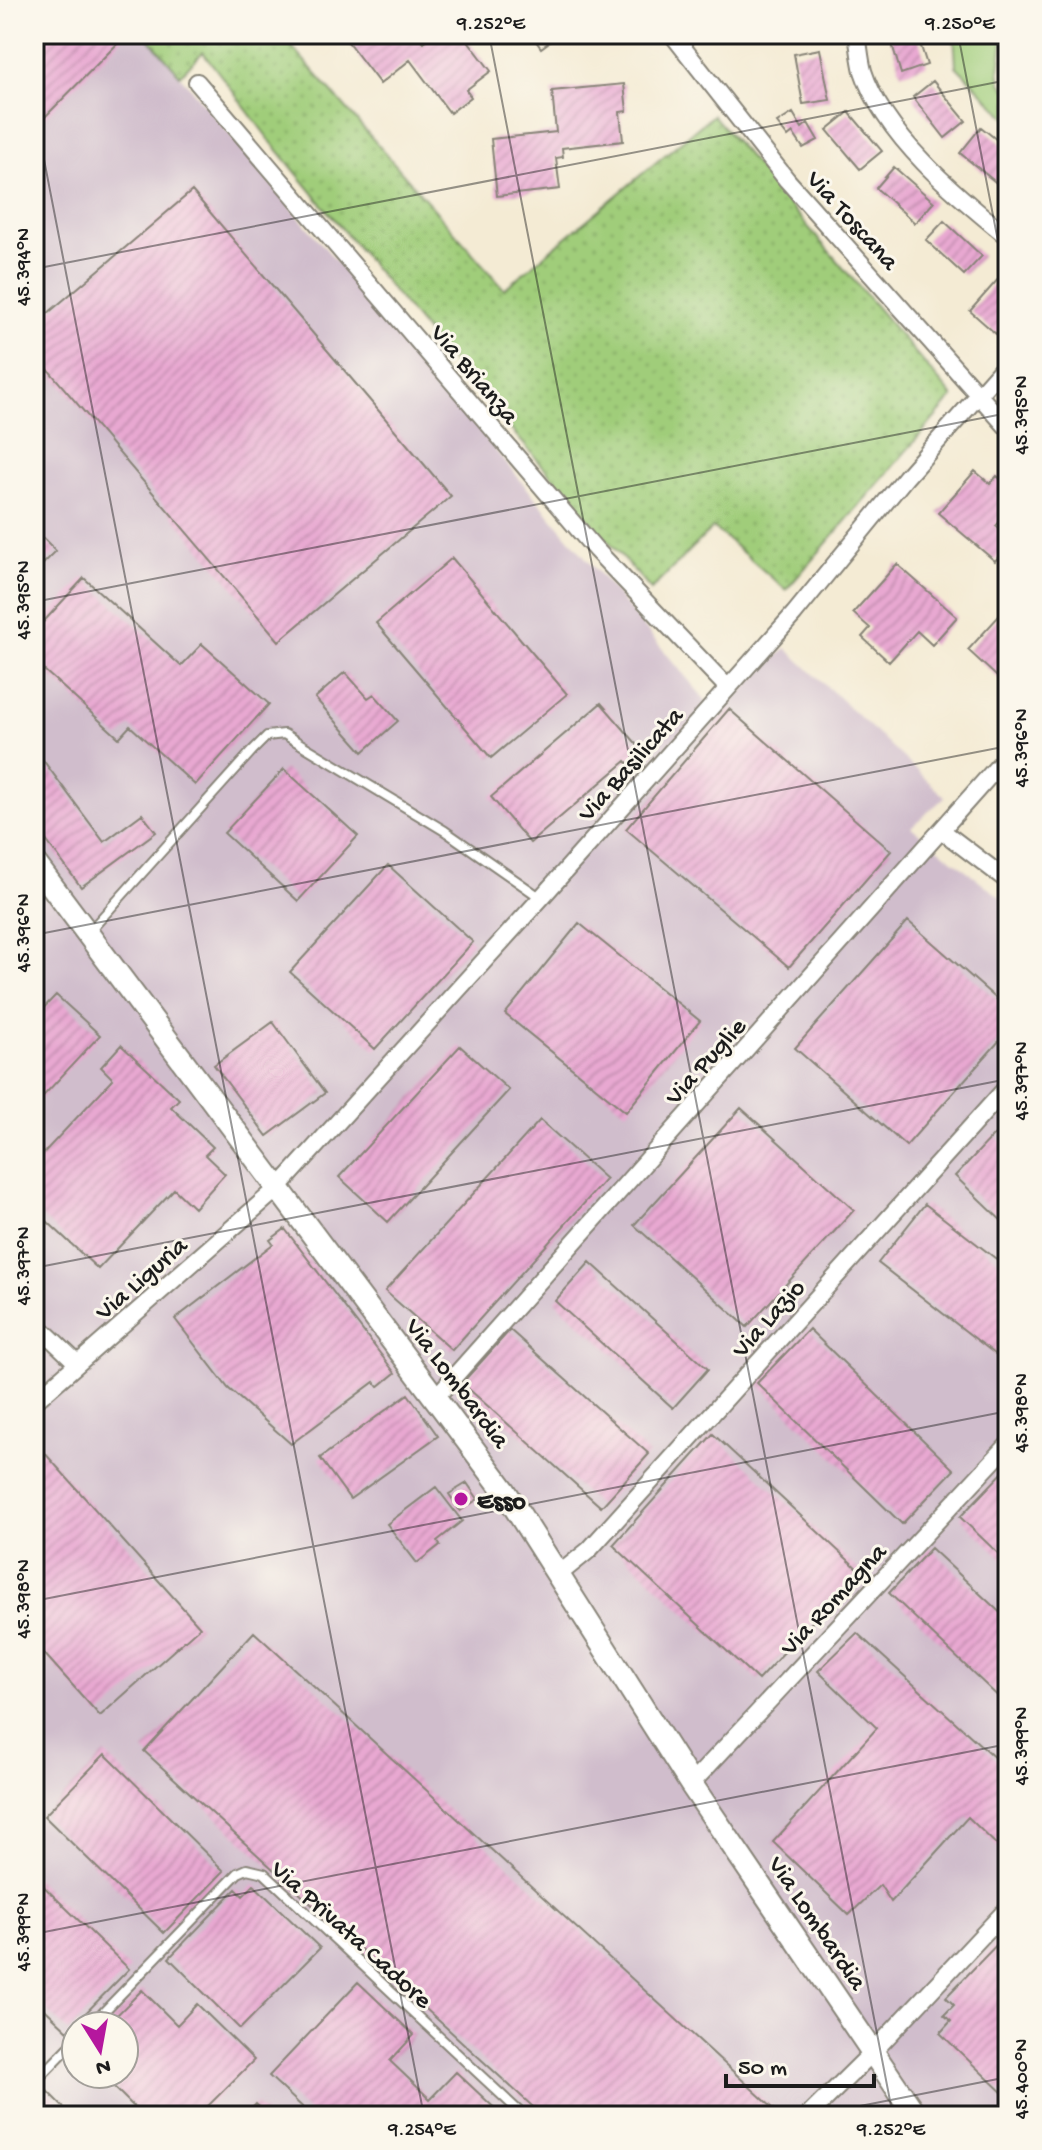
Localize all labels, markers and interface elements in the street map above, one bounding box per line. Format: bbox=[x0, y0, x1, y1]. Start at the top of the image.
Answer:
text: 9.252°E bbox=[456, 14, 526, 37]
text: 9.250°E bbox=[924, 14, 996, 37]
street label: Via Toscana bbox=[797, 165, 905, 280]
text: 45.394°N bbox=[14, 228, 37, 306]
street label: Via Brianza bbox=[421, 319, 524, 434]
text: 45.395°N bbox=[1012, 375, 1035, 455]
text: 45.395°N bbox=[14, 560, 37, 640]
street label: Via Basilicata bbox=[572, 701, 693, 830]
text: 45.396°N bbox=[1012, 709, 1035, 787]
text: 45.396°N bbox=[14, 894, 37, 972]
street label: Via Puglie bbox=[659, 1013, 755, 1114]
text: 45.397°N bbox=[1012, 1041, 1035, 1121]
text: 45.397°N bbox=[14, 1226, 37, 1306]
street label: Via Liguria bbox=[90, 1231, 197, 1330]
street label: Via Lazio bbox=[726, 1274, 814, 1367]
street label: Via Lombardia bbox=[396, 1313, 515, 1457]
text: 45.398°N bbox=[1012, 1373, 1035, 1453]
place label: Esso bbox=[477, 1488, 526, 1519]
marker: Esso bbox=[452, 1490, 470, 1508]
street label: Via Romagna bbox=[775, 1537, 896, 1664]
text: 45.398°N bbox=[14, 1559, 37, 1639]
text: 45.399°N bbox=[1012, 1707, 1035, 1785]
street label: Via Lombardia bbox=[759, 1851, 872, 1999]
street label: Via Privata Cadore bbox=[262, 1855, 438, 2017]
text: 45.399°N bbox=[14, 1893, 37, 1971]
north arrow bbox=[60, 2010, 140, 2090]
scale bar bbox=[726, 2038, 874, 2088]
text: 45.400°N bbox=[1012, 2039, 1035, 2119]
text: N bbox=[94, 2052, 113, 2080]
text: 50 m bbox=[738, 2055, 787, 2084]
text: 9.254°E bbox=[387, 2120, 457, 2143]
text: 9.252°E bbox=[856, 2120, 926, 2143]

